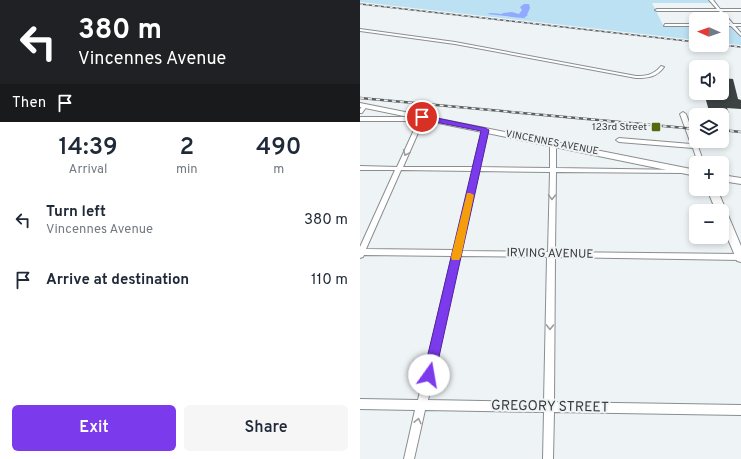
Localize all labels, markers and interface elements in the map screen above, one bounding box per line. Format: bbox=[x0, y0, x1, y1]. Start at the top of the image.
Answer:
north arrow bbox=[689, 12, 729, 52]
map controls bbox=[689, 12, 729, 244]
text: 380 m bbox=[78, 13, 162, 49]
icon: left bbox=[12, 16, 64, 68]
text: Vincennes Avenue bbox=[78, 48, 226, 71]
button: sound bbox=[689, 60, 729, 100]
icon: arrive bbox=[54, 92, 76, 114]
text: Then bbox=[12, 94, 46, 113]
pin bbox=[405, 100, 439, 134]
icon: arrive bbox=[411, 106, 433, 128]
button: layers bbox=[689, 108, 729, 148]
place label: 123rd Street bbox=[592, 121, 647, 134]
marker: 123rd Street bbox=[650, 121, 662, 133]
street label: VINCENNES AVENUE bbox=[504, 128, 600, 158]
text: 14:39 bbox=[58, 133, 118, 163]
text: 2 bbox=[179, 133, 194, 163]
text: 490 bbox=[256, 133, 301, 163]
one-way arrow bbox=[403, 148, 411, 156]
button: + bbox=[689, 156, 729, 196]
text: Arrival bbox=[69, 162, 107, 178]
text: min bbox=[176, 162, 198, 178]
text: m bbox=[273, 162, 284, 178]
one-way arrow bbox=[548, 194, 556, 200]
text: Turn left bbox=[46, 203, 106, 222]
button: − bbox=[689, 204, 729, 244]
icon: left bbox=[12, 209, 34, 231]
text: 380 m bbox=[304, 211, 348, 230]
text: Vincennes Avenue bbox=[46, 222, 153, 238]
street label: IRVING AVENUE bbox=[506, 245, 594, 263]
icon: arrive bbox=[12, 269, 34, 291]
text: Arrive at destination bbox=[46, 271, 189, 290]
text: 110 m bbox=[311, 271, 348, 290]
one-way arrow bbox=[546, 324, 554, 330]
position arrow bbox=[408, 354, 450, 396]
street label: GREGORY STREET bbox=[491, 397, 609, 417]
button: Exit bbox=[12, 405, 176, 451]
button: Share bbox=[184, 405, 348, 451]
one-way arrow bbox=[414, 418, 422, 424]

